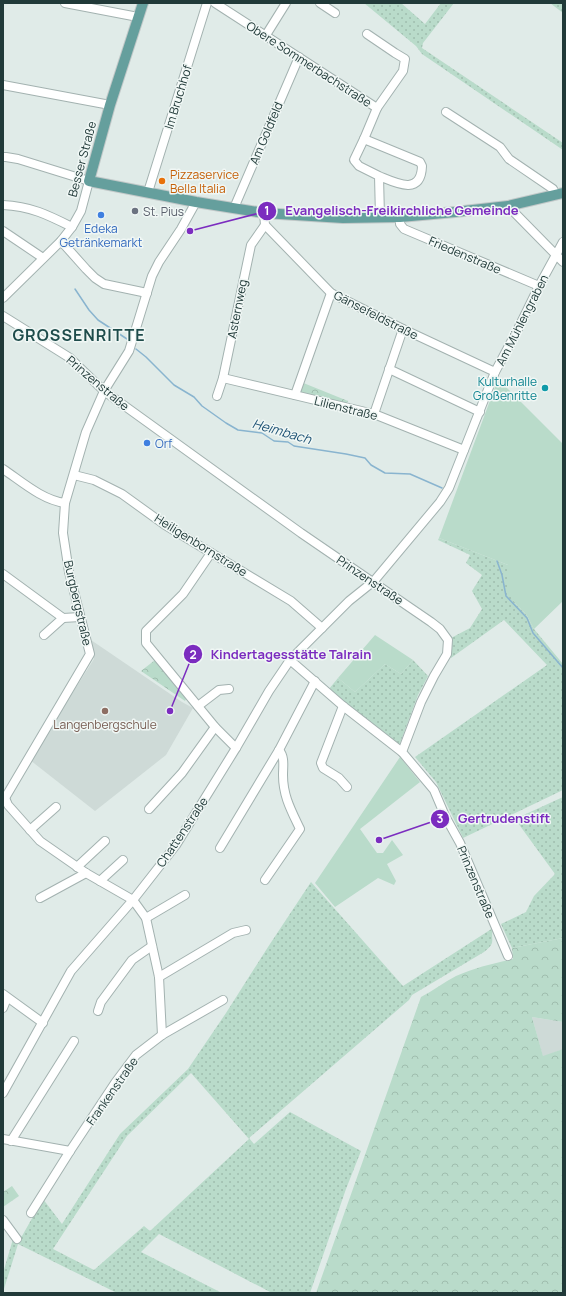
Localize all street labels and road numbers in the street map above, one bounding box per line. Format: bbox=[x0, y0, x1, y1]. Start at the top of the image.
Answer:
street label: Obere Sommerbachstraße bbox=[243, 17, 375, 111]
street label: Im Bruchhof bbox=[160, 62, 196, 131]
street label: Am Goldfeld bbox=[245, 99, 287, 167]
street label: Besser Straße bbox=[64, 119, 100, 199]
street label: Friedenstraße bbox=[426, 232, 504, 278]
street label: Am Mühlengraben bbox=[492, 271, 552, 369]
street label: Asternweg bbox=[223, 278, 251, 340]
street label: Gänsefeldstraße bbox=[331, 286, 421, 344]
street label: Prinzenstraße bbox=[63, 352, 133, 414]
street label: Lilienstraße bbox=[313, 392, 379, 424]
street label: Heiligenbornstraße bbox=[151, 510, 251, 580]
street label: Prinzenstraße bbox=[333, 551, 407, 609]
street label: Burgbergstraße bbox=[60, 559, 96, 647]
street label: Chattenstraße bbox=[152, 794, 212, 870]
street label: Prinzenstraße bbox=[453, 843, 499, 921]
street label: Frankenstraße bbox=[82, 1053, 142, 1129]

